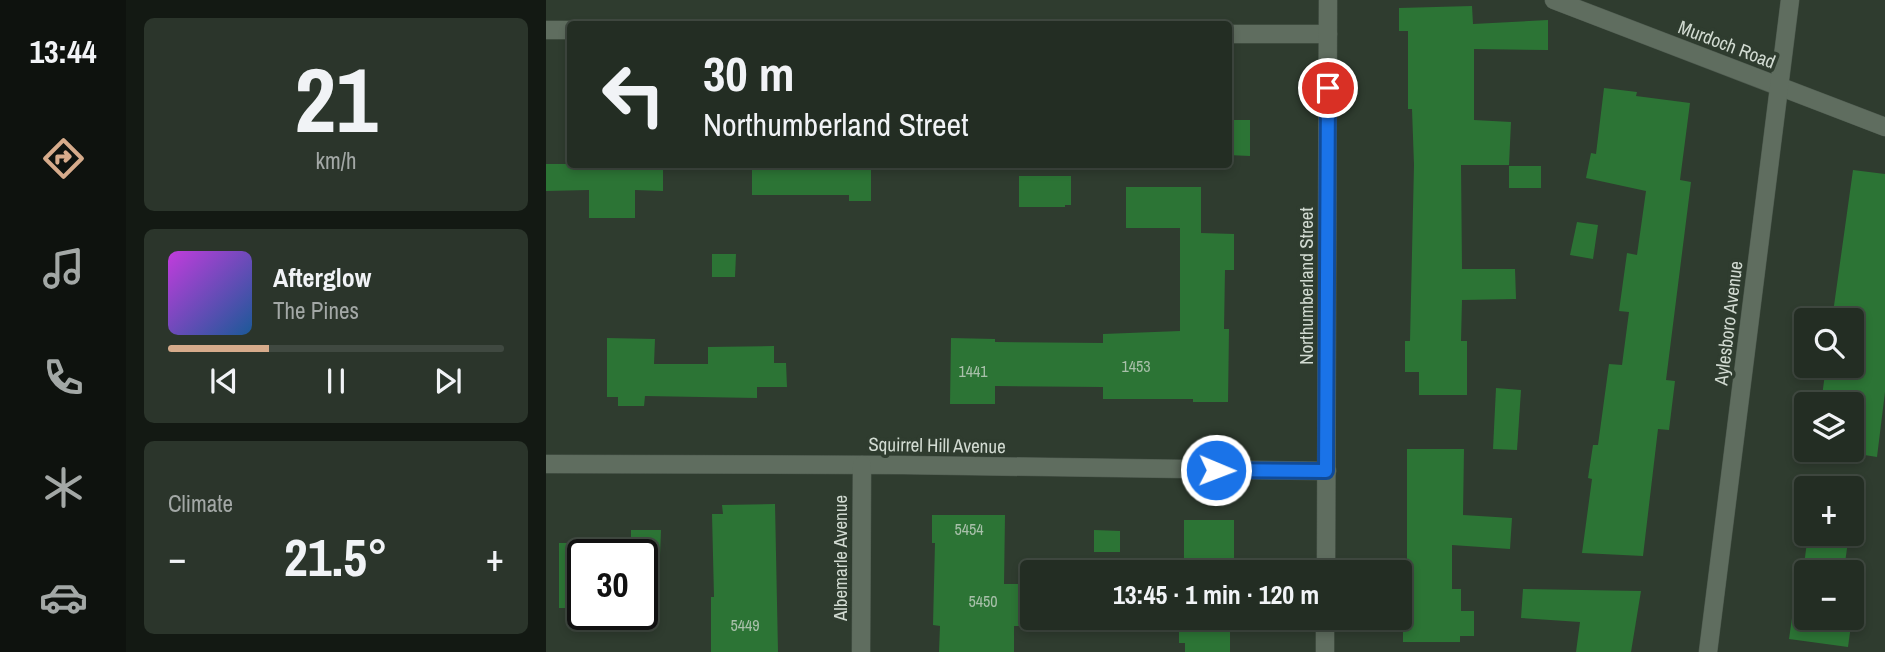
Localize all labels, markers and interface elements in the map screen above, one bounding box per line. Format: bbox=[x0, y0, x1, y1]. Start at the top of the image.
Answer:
street label: Murdoch Road bbox=[1675, 14, 1779, 74]
text: 13:44 bbox=[29, 30, 97, 73]
text: 21 bbox=[295, 38, 378, 160]
text: 30 m bbox=[703, 40, 795, 106]
icon: left bbox=[588, 49, 679, 140]
pin bbox=[1298, 58, 1358, 118]
icon: arrive bbox=[1309, 69, 1347, 107]
text: Northumberland Street bbox=[703, 103, 968, 146]
icon: directions bbox=[39, 134, 88, 183]
text: km/h bbox=[316, 145, 356, 176]
street label: Northumberland Street bbox=[1293, 207, 1319, 365]
icon: music bbox=[39, 244, 88, 293]
street label: Aylesboro Avenue bbox=[1707, 259, 1749, 388]
text: Afterglow bbox=[273, 260, 371, 295]
text: The Pines bbox=[273, 295, 359, 326]
map controls bbox=[1794, 308, 1864, 630]
button: search bbox=[1794, 308, 1864, 378]
icon: phone bbox=[39, 353, 88, 402]
house number: 1453 bbox=[1121, 355, 1151, 377]
house number: 1441 bbox=[958, 360, 988, 382]
icon: previous bbox=[205, 362, 243, 400]
icon: pause bbox=[317, 362, 355, 400]
icon: next bbox=[429, 362, 467, 400]
button: layers bbox=[1794, 392, 1864, 462]
street label: Squirrel Hill Avenue bbox=[868, 431, 1006, 459]
position arrow bbox=[1179, 433, 1253, 507]
icon: climate bbox=[39, 463, 88, 512]
button: + bbox=[1794, 476, 1864, 546]
text: Climate bbox=[168, 488, 233, 519]
street label: Albemarle Avenue bbox=[827, 495, 853, 622]
house number: 5454 bbox=[954, 518, 984, 540]
text: 21.5° bbox=[284, 522, 388, 592]
text: − bbox=[168, 532, 186, 583]
text: + bbox=[486, 532, 504, 583]
speed limit sign: 30 bbox=[567, 539, 658, 630]
button: − bbox=[1794, 560, 1864, 630]
icon: car bbox=[39, 573, 88, 622]
text: 13:45 · 1 min · 120 m bbox=[1113, 577, 1319, 612]
house number: 5450 bbox=[968, 590, 998, 612]
house number: 5449 bbox=[730, 614, 760, 636]

